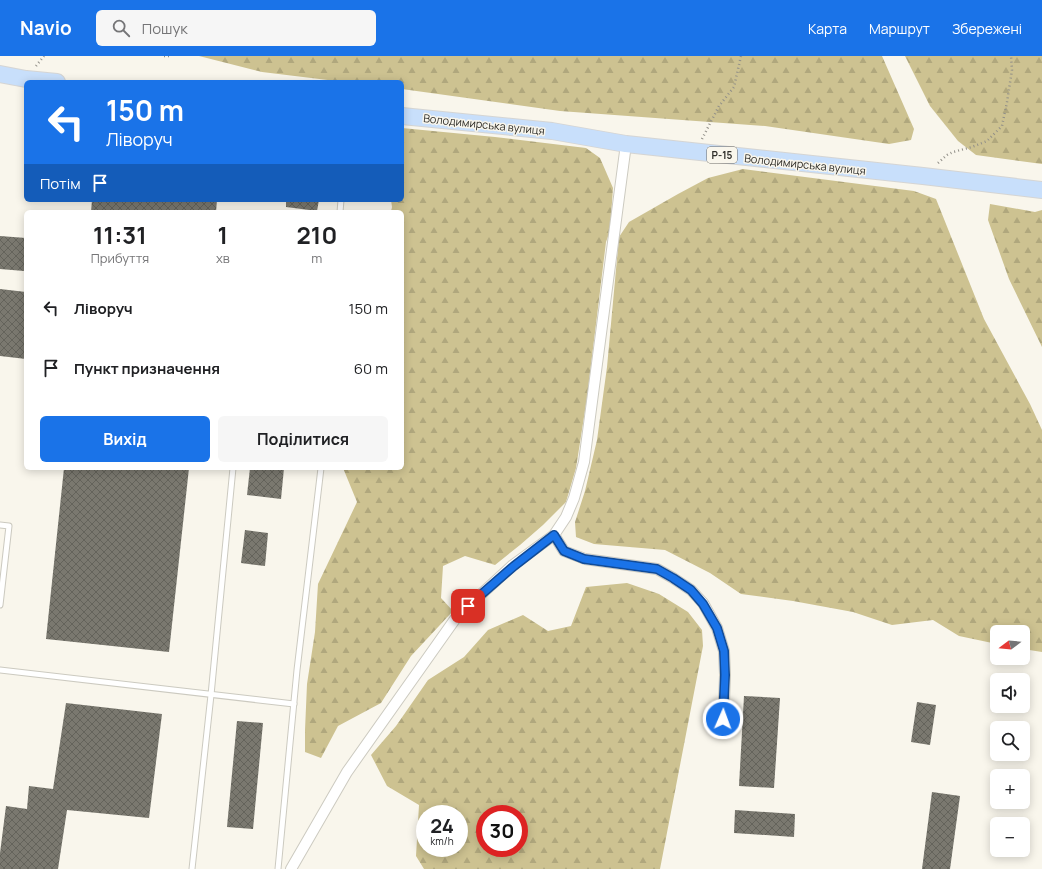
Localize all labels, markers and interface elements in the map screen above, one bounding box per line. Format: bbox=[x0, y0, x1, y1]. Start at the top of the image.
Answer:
search box bbox=[96, 10, 376, 46]
text: Navio bbox=[20, 15, 72, 41]
icon: search bbox=[110, 17, 132, 39]
text: Пошук bbox=[142, 18, 188, 39]
text: Карта bbox=[808, 19, 847, 38]
text: Маршрут bbox=[869, 19, 930, 38]
text: Збережені bbox=[952, 19, 1022, 38]
text: 150 m bbox=[106, 91, 184, 129]
icon: left bbox=[40, 96, 92, 148]
street label: Володимирська вулиця bbox=[423, 110, 545, 138]
text: Ліворуч bbox=[106, 127, 173, 151]
road number: Р-15 bbox=[707, 147, 737, 163]
street label: Володимирська вулиця bbox=[744, 150, 866, 178]
icon: arrive bbox=[89, 172, 111, 194]
text: Потім bbox=[40, 173, 81, 194]
text: 11:31 bbox=[93, 218, 147, 251]
text: 1 bbox=[218, 218, 228, 251]
text: 210 bbox=[297, 218, 337, 251]
text: Прибуття bbox=[91, 249, 149, 267]
text: хв bbox=[216, 249, 230, 267]
text: m bbox=[311, 249, 322, 267]
icon: left bbox=[40, 297, 62, 319]
text: Ліворуч bbox=[74, 298, 133, 319]
text: 150 m bbox=[349, 298, 388, 319]
icon: arrive bbox=[40, 357, 62, 379]
text: Пункт призначення bbox=[74, 358, 220, 379]
text: 60 m bbox=[354, 358, 388, 379]
button: Вихід bbox=[40, 416, 210, 462]
button: Поділитися bbox=[218, 416, 388, 462]
pin bbox=[451, 589, 485, 623]
icon: arrive bbox=[457, 595, 479, 617]
north arrow bbox=[990, 625, 1030, 665]
map controls bbox=[990, 625, 1030, 857]
button: sound bbox=[990, 673, 1030, 713]
position arrow bbox=[702, 698, 744, 740]
button: search bbox=[990, 721, 1030, 761]
button: + bbox=[990, 769, 1030, 809]
speed limit sign: 30 bbox=[476, 805, 528, 857]
text: 24 bbox=[430, 812, 454, 839]
button: − bbox=[990, 817, 1030, 857]
text: km/h bbox=[430, 834, 454, 848]

